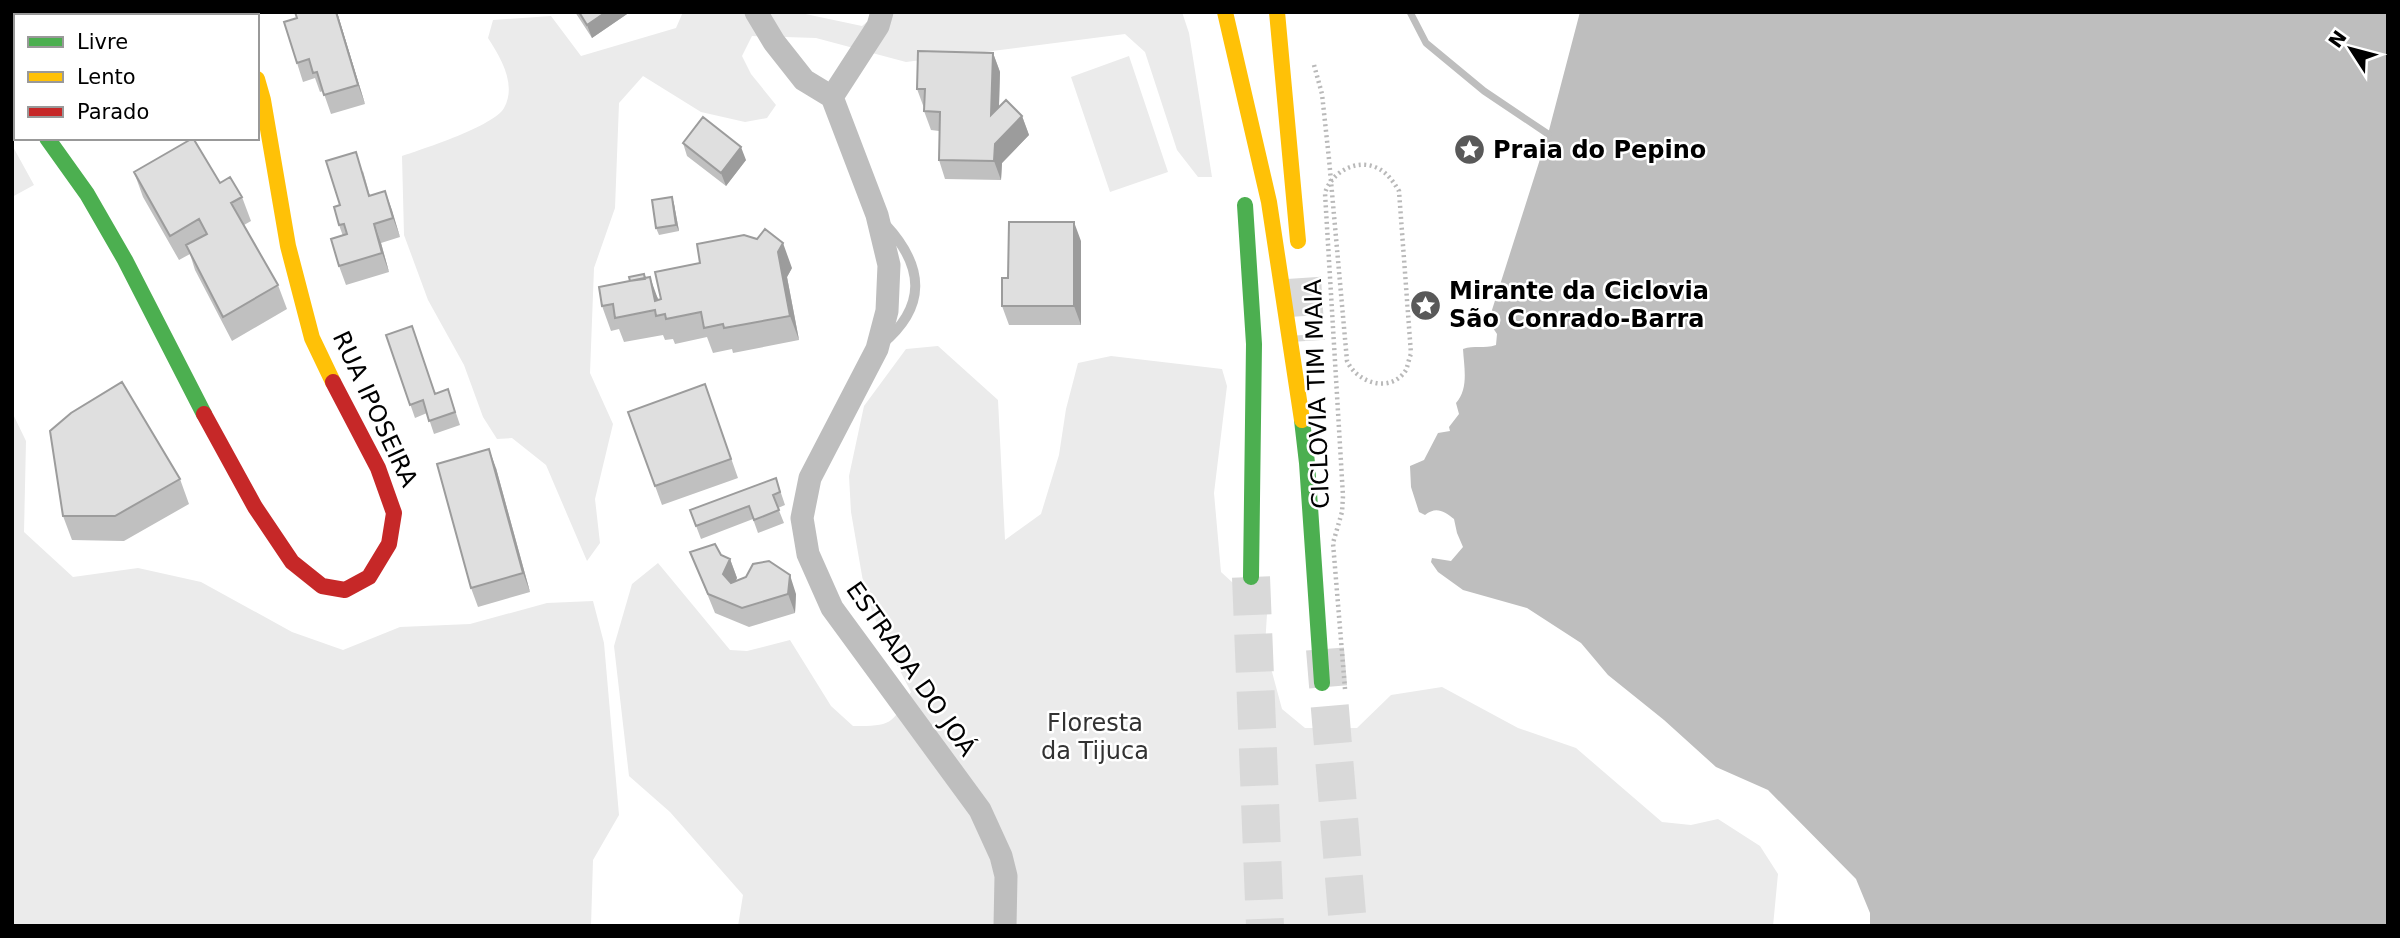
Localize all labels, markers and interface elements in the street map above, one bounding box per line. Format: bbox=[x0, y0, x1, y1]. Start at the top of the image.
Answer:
legend bbox=[14, 14, 259, 140]
north arrow bbox=[2316, 14, 2386, 84]
text: N bbox=[2324, 26, 2351, 52]
text: Livre bbox=[77, 30, 128, 54]
text: Lento bbox=[77, 65, 136, 89]
text: Parado bbox=[77, 100, 149, 124]
place icon: Praia do Pepino bbox=[1453, 133, 1487, 167]
place label: Praia do Pepino bbox=[1493, 136, 1706, 164]
place label: Mirante da Ciclovia São Conrado-Barra bbox=[1449, 277, 1709, 333]
street label: CICLOVIA TIM MAIA bbox=[1299, 278, 1335, 509]
place icon: Mirante da Ciclovia São Conrado-Barra bbox=[1409, 288, 1443, 322]
street label: RUA IPOSEIRA bbox=[327, 327, 424, 492]
street label: ESTRADA DO JOÁ bbox=[840, 576, 983, 762]
park label: Floresta da Tijuca bbox=[1041, 709, 1149, 765]

